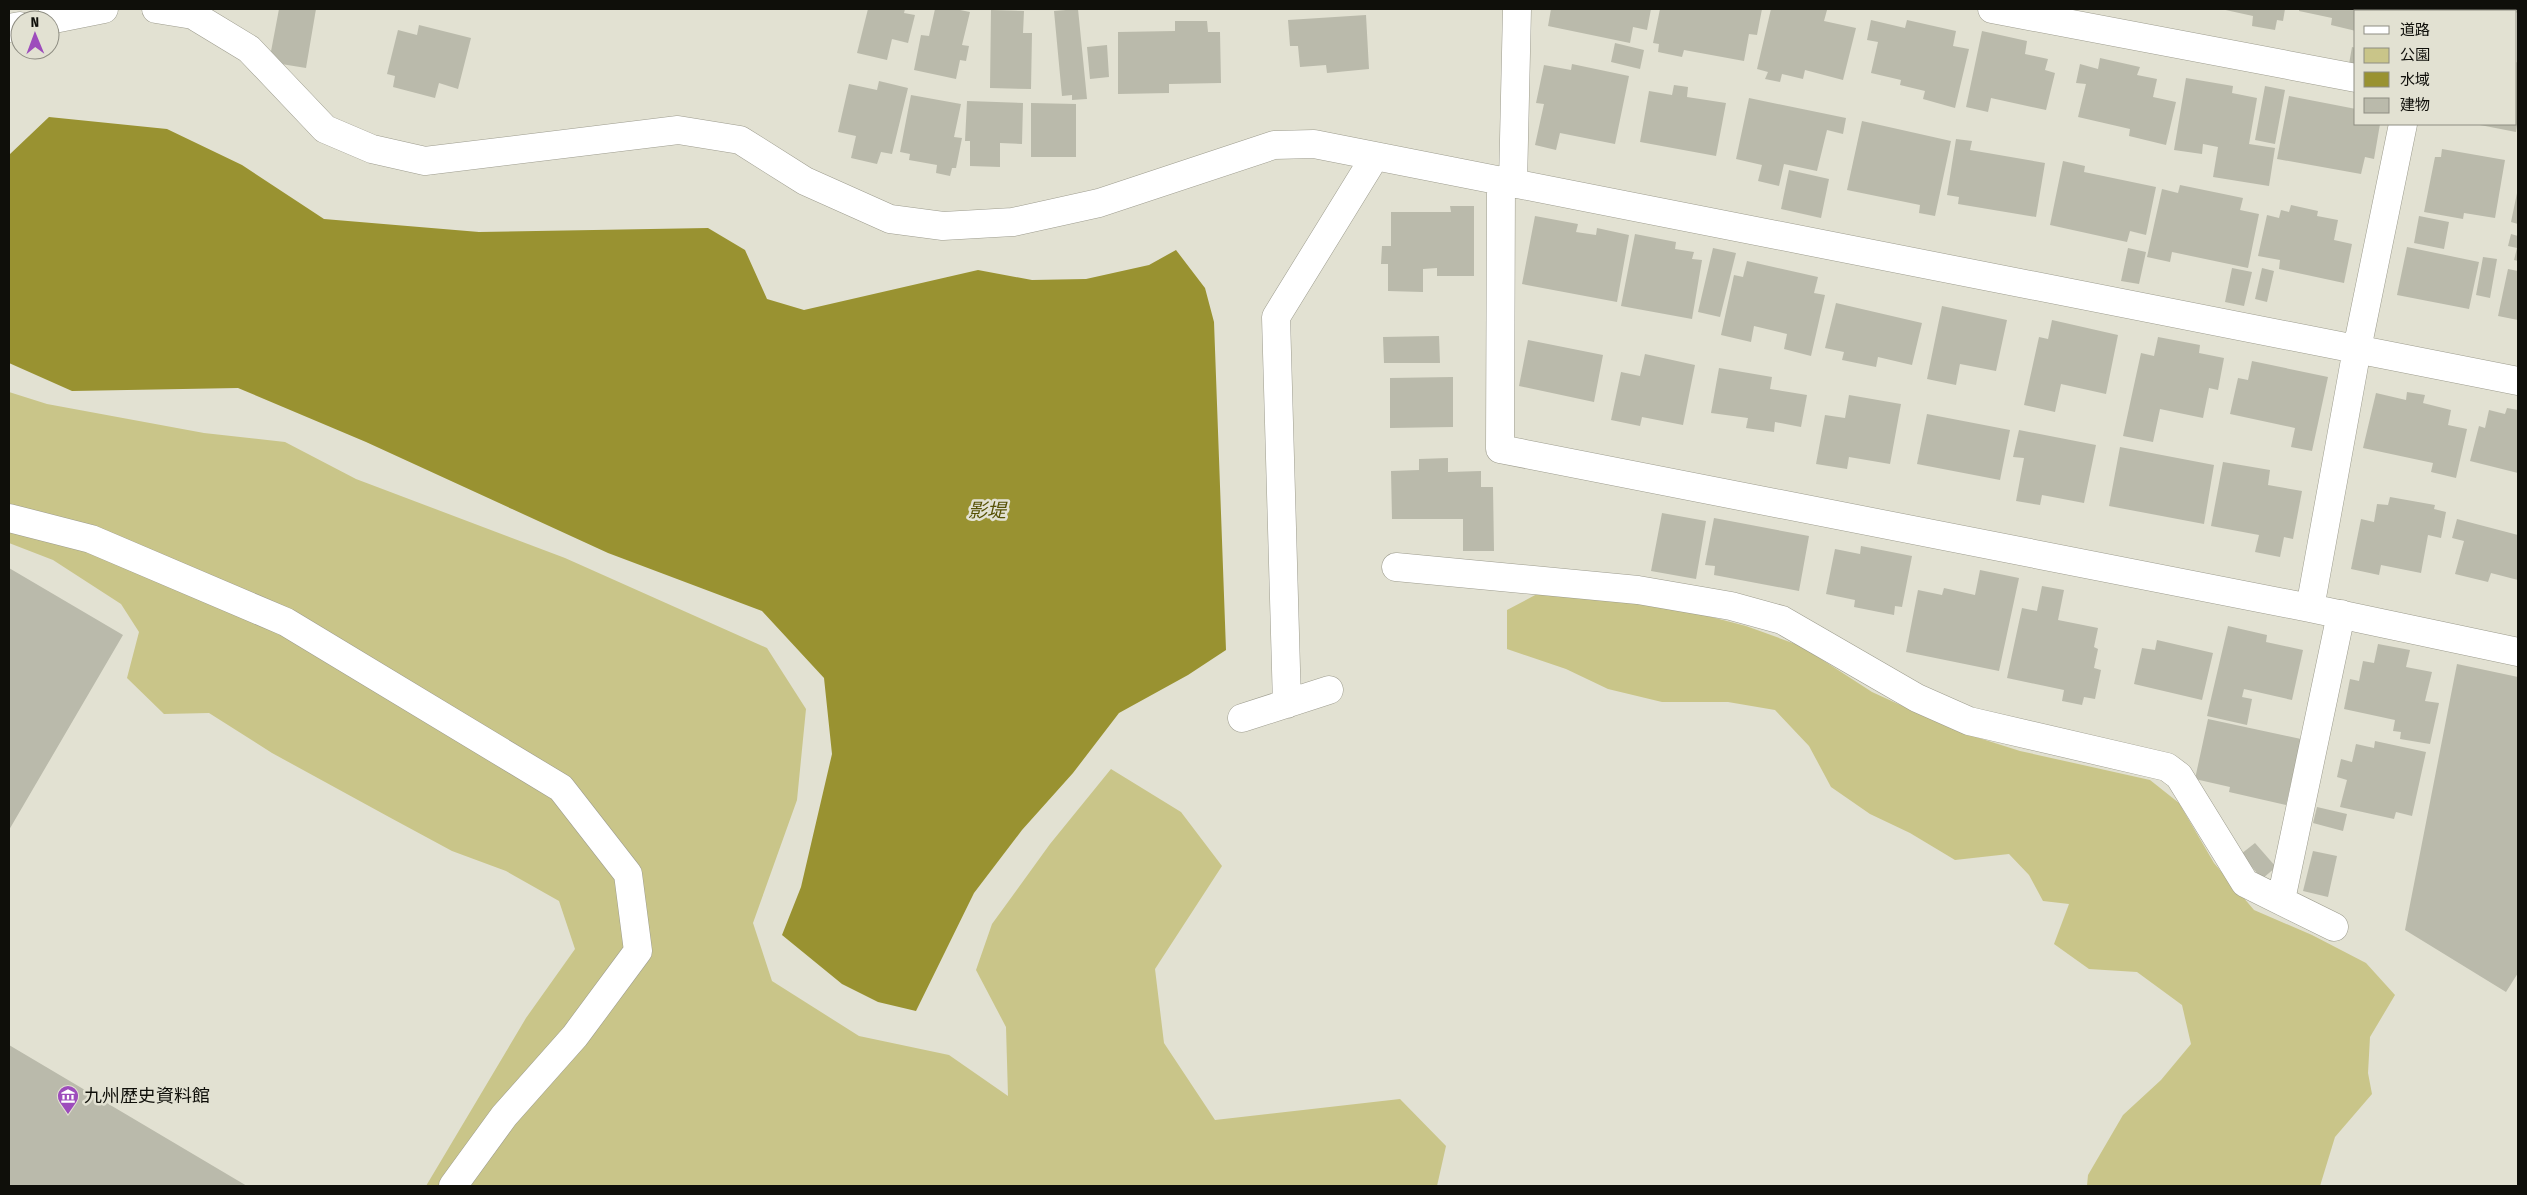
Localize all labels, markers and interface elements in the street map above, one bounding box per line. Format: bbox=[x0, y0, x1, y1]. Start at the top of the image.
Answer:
north arrow bbox=[10, 10, 60, 60]
legend bbox=[2354, 10, 2517, 125]
text: N bbox=[30, 14, 39, 31]
text: 道路 bbox=[2400, 21, 2430, 39]
text: 公園 bbox=[2400, 46, 2430, 64]
text: 水域 bbox=[2400, 71, 2430, 89]
text: 建物 bbox=[2400, 96, 2430, 114]
water label: 影堤 bbox=[968, 499, 1008, 522]
museum icon: 九州歴史資料館 bbox=[56, 1084, 80, 1115]
place label: 九州歴史資料館 bbox=[84, 1085, 210, 1107]

